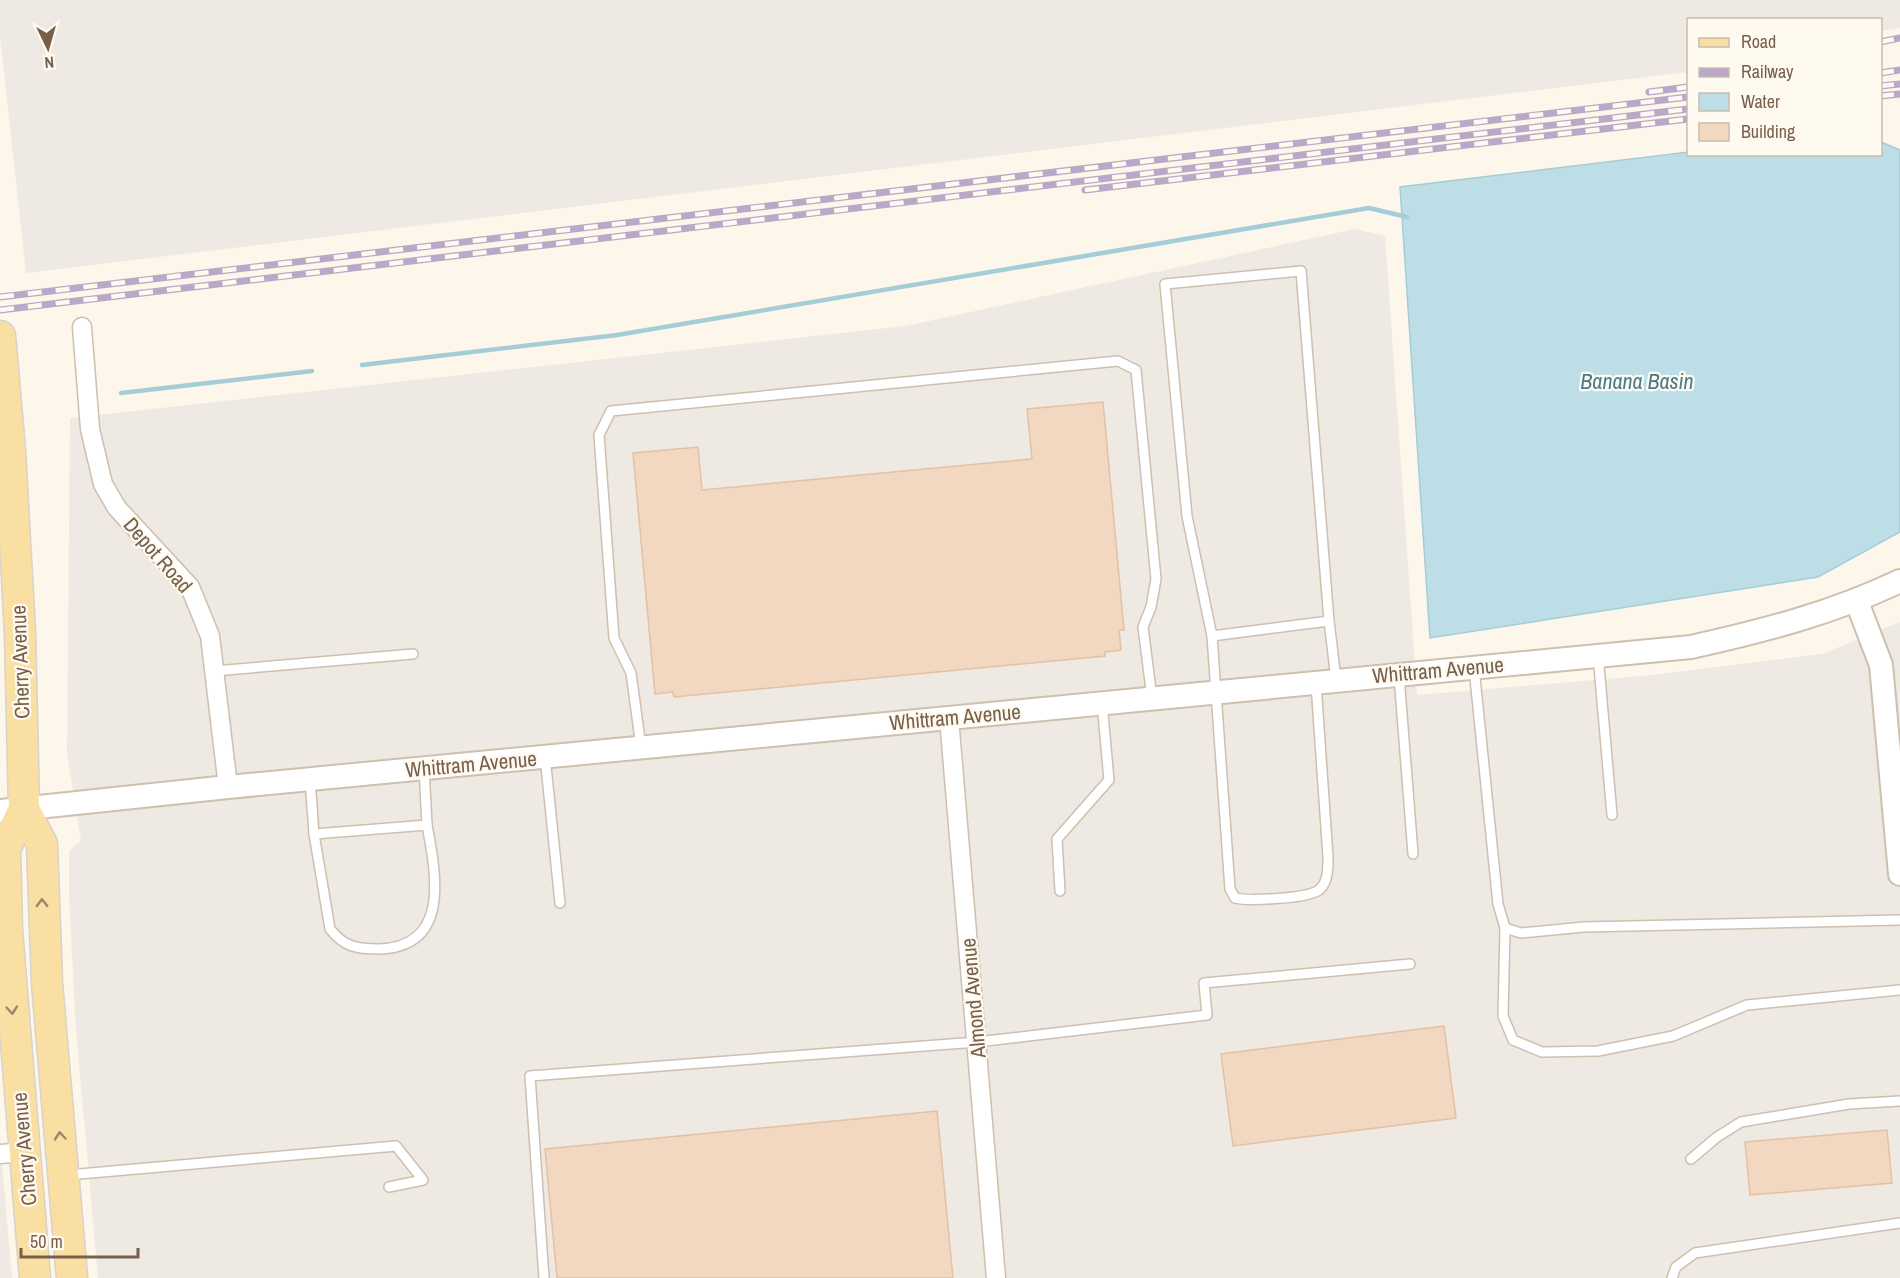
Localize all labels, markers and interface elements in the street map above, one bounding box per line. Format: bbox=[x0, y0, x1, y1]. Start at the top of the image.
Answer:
north arrow bbox=[18, 18, 78, 78]
legend bbox=[1687, 18, 1882, 156]
text: Road bbox=[1741, 29, 1776, 54]
text: N bbox=[44, 52, 55, 74]
text: Railway bbox=[1741, 59, 1794, 84]
text: Water bbox=[1741, 89, 1780, 114]
text: Building bbox=[1741, 119, 1796, 144]
water label: Banana Basin bbox=[1580, 366, 1694, 396]
street label: Depot Road bbox=[117, 511, 199, 599]
street label: Cherry Avenue bbox=[4, 605, 36, 719]
street label: Whittram Avenue bbox=[1371, 650, 1505, 690]
street label: Whittram Avenue bbox=[888, 697, 1022, 737]
street label: Whittram Avenue bbox=[404, 744, 538, 784]
one-way arrow bbox=[36, 899, 49, 908]
street label: Almond Avenue bbox=[953, 937, 993, 1060]
one-way arrow bbox=[5, 1006, 18, 1015]
street label: Cherry Avenue bbox=[5, 1091, 43, 1207]
one-way arrow bbox=[53, 1131, 66, 1140]
scale bar bbox=[21, 1221, 138, 1259]
text: 50 m bbox=[30, 1229, 63, 1254]

